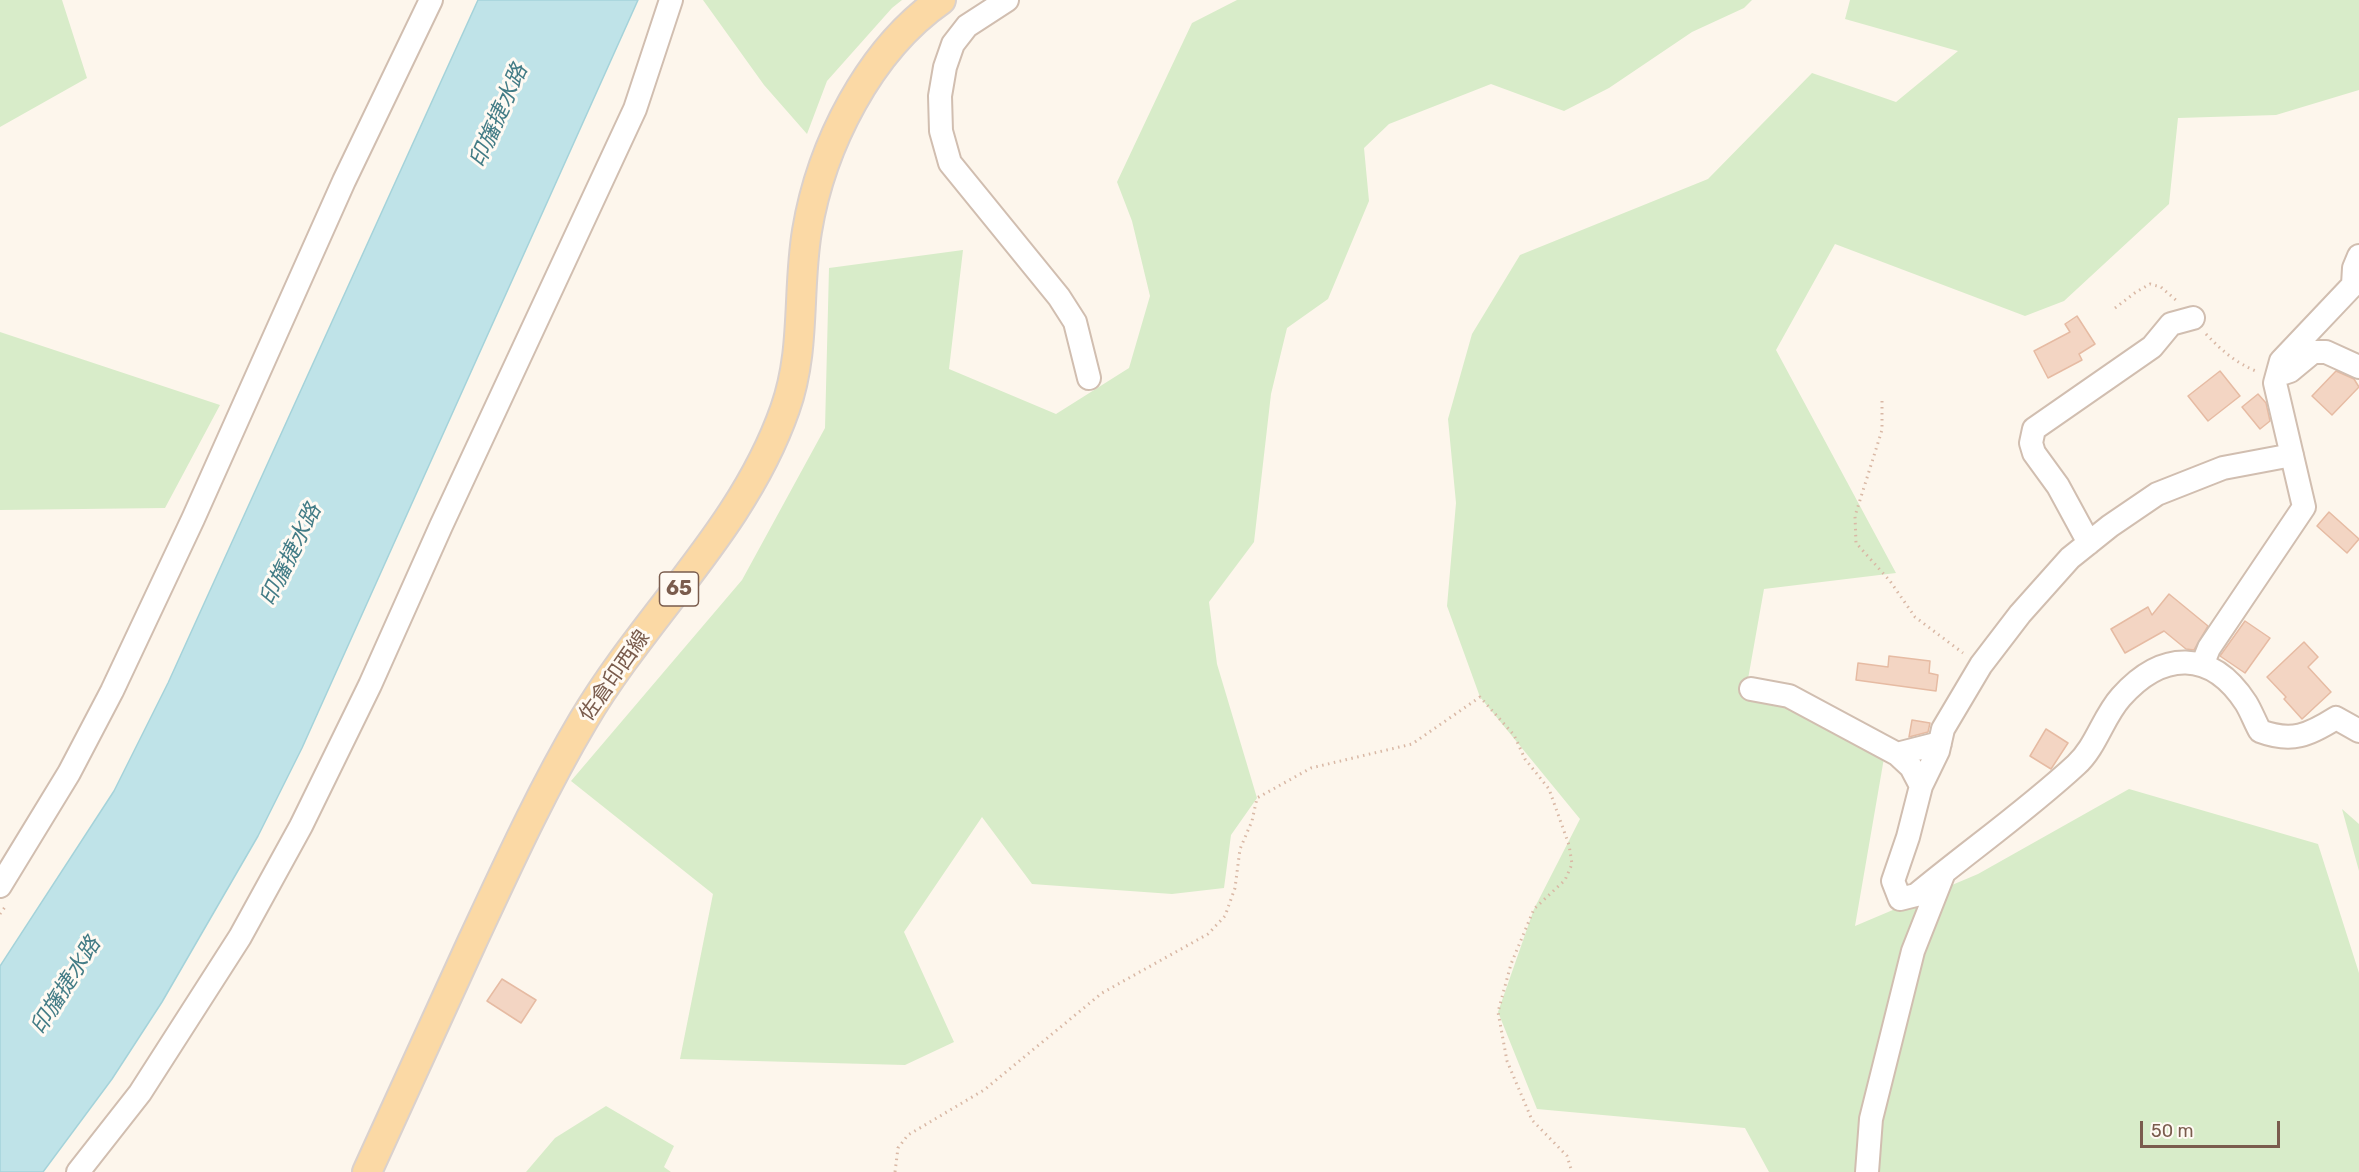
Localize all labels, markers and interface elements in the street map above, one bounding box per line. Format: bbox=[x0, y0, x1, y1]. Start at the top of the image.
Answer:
water label: 印旛捷水路 bbox=[465, 60, 533, 172]
water label: 印旛捷水路 bbox=[255, 500, 327, 610]
road number: 65 bbox=[660, 572, 698, 606]
street label: 佐倉印西線 bbox=[575, 626, 655, 726]
water label: 印旛捷水路 bbox=[26, 932, 106, 1040]
scale bar bbox=[2143, 1109, 2282, 1147]
text: 50 m bbox=[2151, 1120, 2194, 1142]

